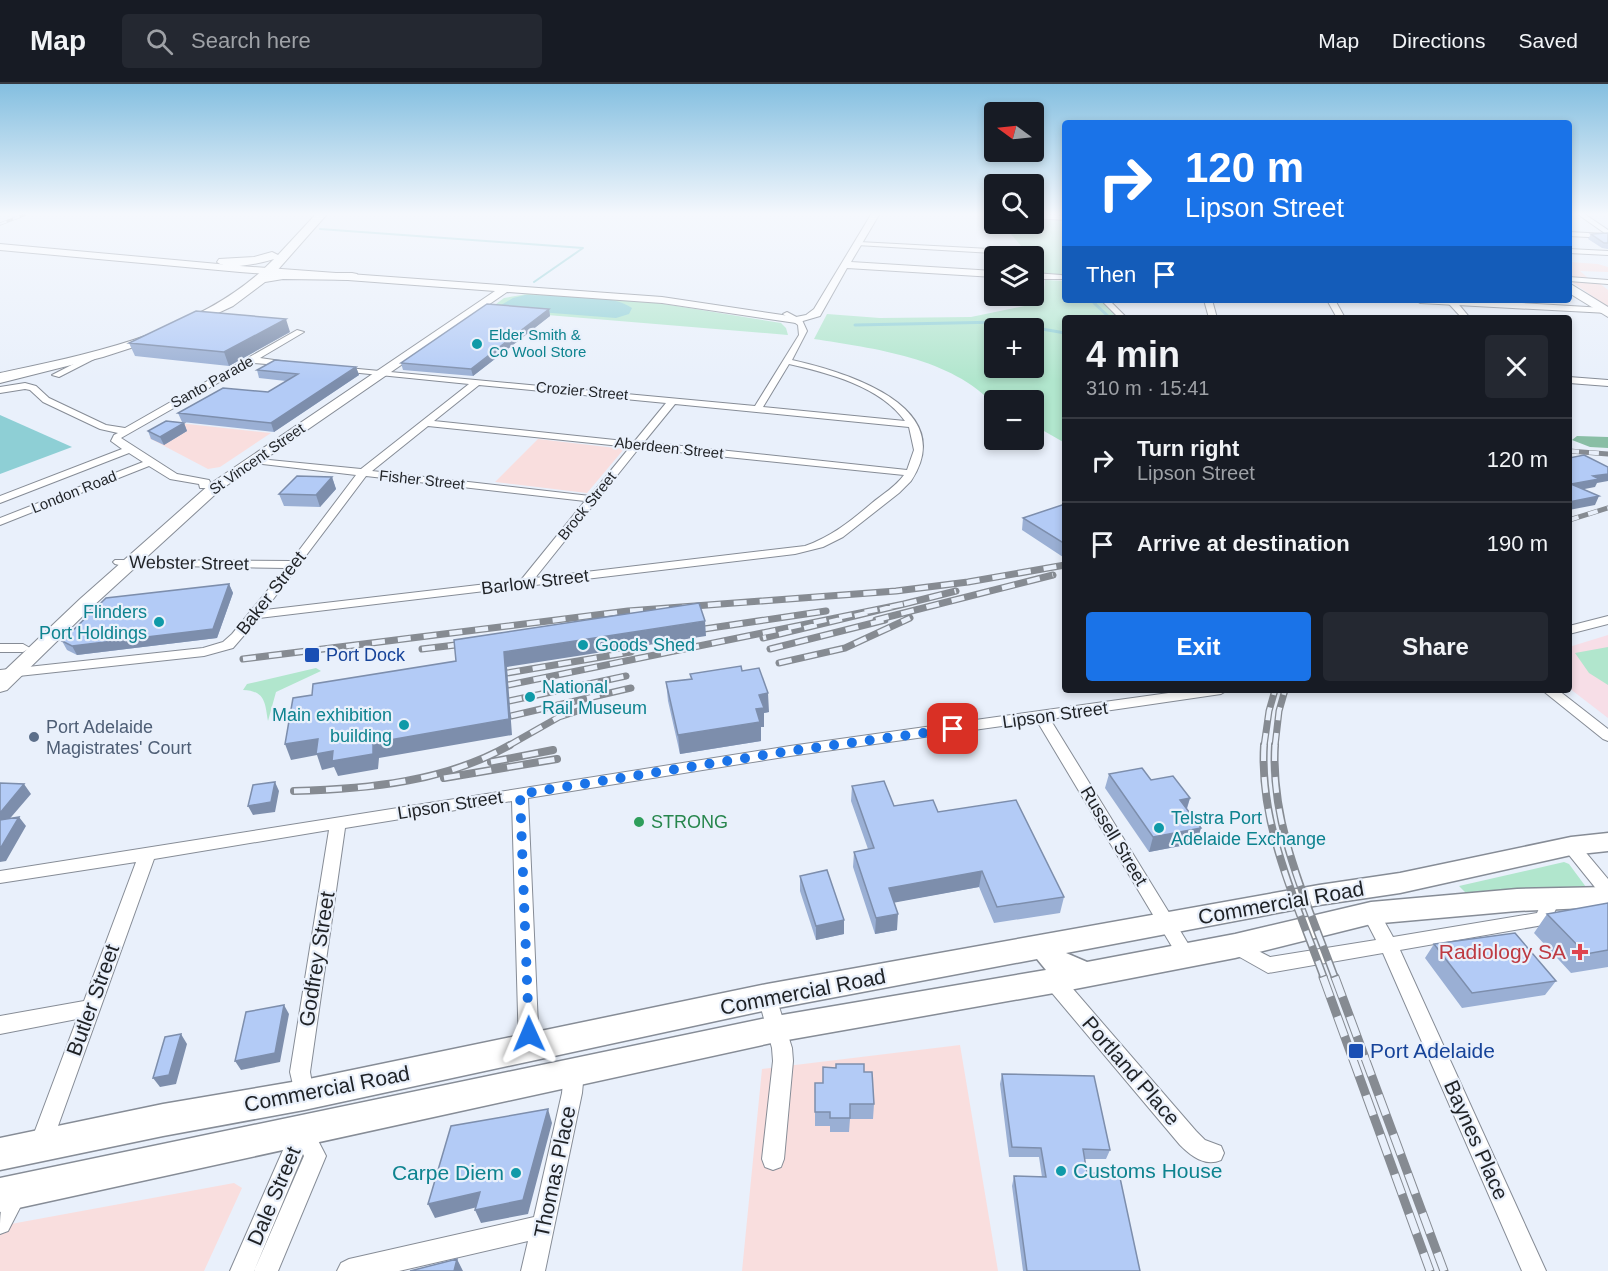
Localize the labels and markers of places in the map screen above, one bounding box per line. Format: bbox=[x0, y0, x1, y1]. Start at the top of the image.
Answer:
place label: Elder Smith & Co Wool Store bbox=[489, 326, 586, 360]
marker: Elder Smith & Co Wool Store bbox=[470, 337, 484, 351]
place label: Flinders Port Holdings bbox=[39, 602, 147, 643]
marker: Flinders Port Holdings bbox=[152, 615, 166, 629]
place label: Goods Shed bbox=[595, 635, 695, 655]
marker: Goods Shed bbox=[576, 638, 590, 652]
place label: Port Dock bbox=[326, 645, 406, 665]
marker: Port Dock bbox=[303, 646, 321, 664]
place label: National Rail Museum bbox=[542, 677, 647, 718]
marker: National Rail Museum bbox=[523, 690, 537, 704]
pin bbox=[927, 703, 978, 754]
place label: Main exhibition building bbox=[272, 705, 392, 746]
place label: Port Adelaide Magistrates' Court bbox=[46, 717, 192, 758]
marker: Main exhibition building bbox=[397, 718, 411, 732]
marker: Port Adelaide Magistrates' Court bbox=[27, 730, 41, 744]
place label: Telstra Port Adelaide Exchange bbox=[1171, 808, 1326, 849]
place label: STRONG bbox=[651, 812, 728, 832]
marker: STRONG bbox=[632, 815, 646, 829]
marker: Telstra Port Adelaide Exchange bbox=[1152, 821, 1166, 835]
place label: Radiology SA bbox=[1439, 940, 1566, 963]
marker: Radiology SA bbox=[1571, 943, 1589, 961]
place label: Port Adelaide bbox=[1370, 1039, 1495, 1062]
marker: Port Adelaide bbox=[1347, 1042, 1365, 1060]
place label: Customs House bbox=[1073, 1159, 1222, 1182]
place label: Carpe Diem bbox=[392, 1161, 504, 1184]
marker: Customs House bbox=[1054, 1164, 1068, 1178]
marker: Carpe Diem bbox=[509, 1166, 523, 1180]

